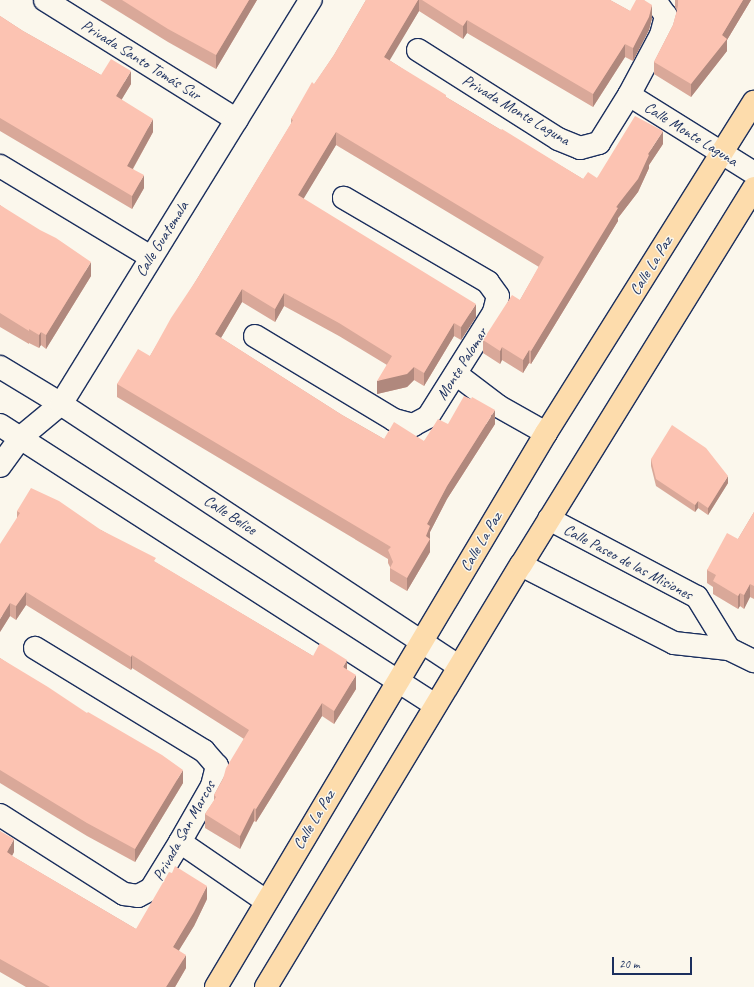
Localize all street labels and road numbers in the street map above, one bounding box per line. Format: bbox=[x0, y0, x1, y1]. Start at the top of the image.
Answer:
street label: Privada Santo Tomás Sur bbox=[78, 15, 204, 105]
street label: Privada Monte Laguna bbox=[459, 70, 573, 150]
street label: Calle Monte Laguna bbox=[641, 98, 741, 170]
street label: Calle Guatemala bbox=[131, 198, 193, 280]
street label: Calle La Paz bbox=[625, 233, 677, 299]
street label: Monte Palomar bbox=[432, 324, 492, 404]
street label: Calle Belice bbox=[200, 491, 260, 539]
street label: Calle La Paz bbox=[456, 509, 506, 575]
street label: Calle Paseo de las Misiones bbox=[560, 520, 696, 604]
street label: Privada San Marcos bbox=[149, 778, 219, 884]
street label: Calle La Paz bbox=[289, 787, 339, 853]

